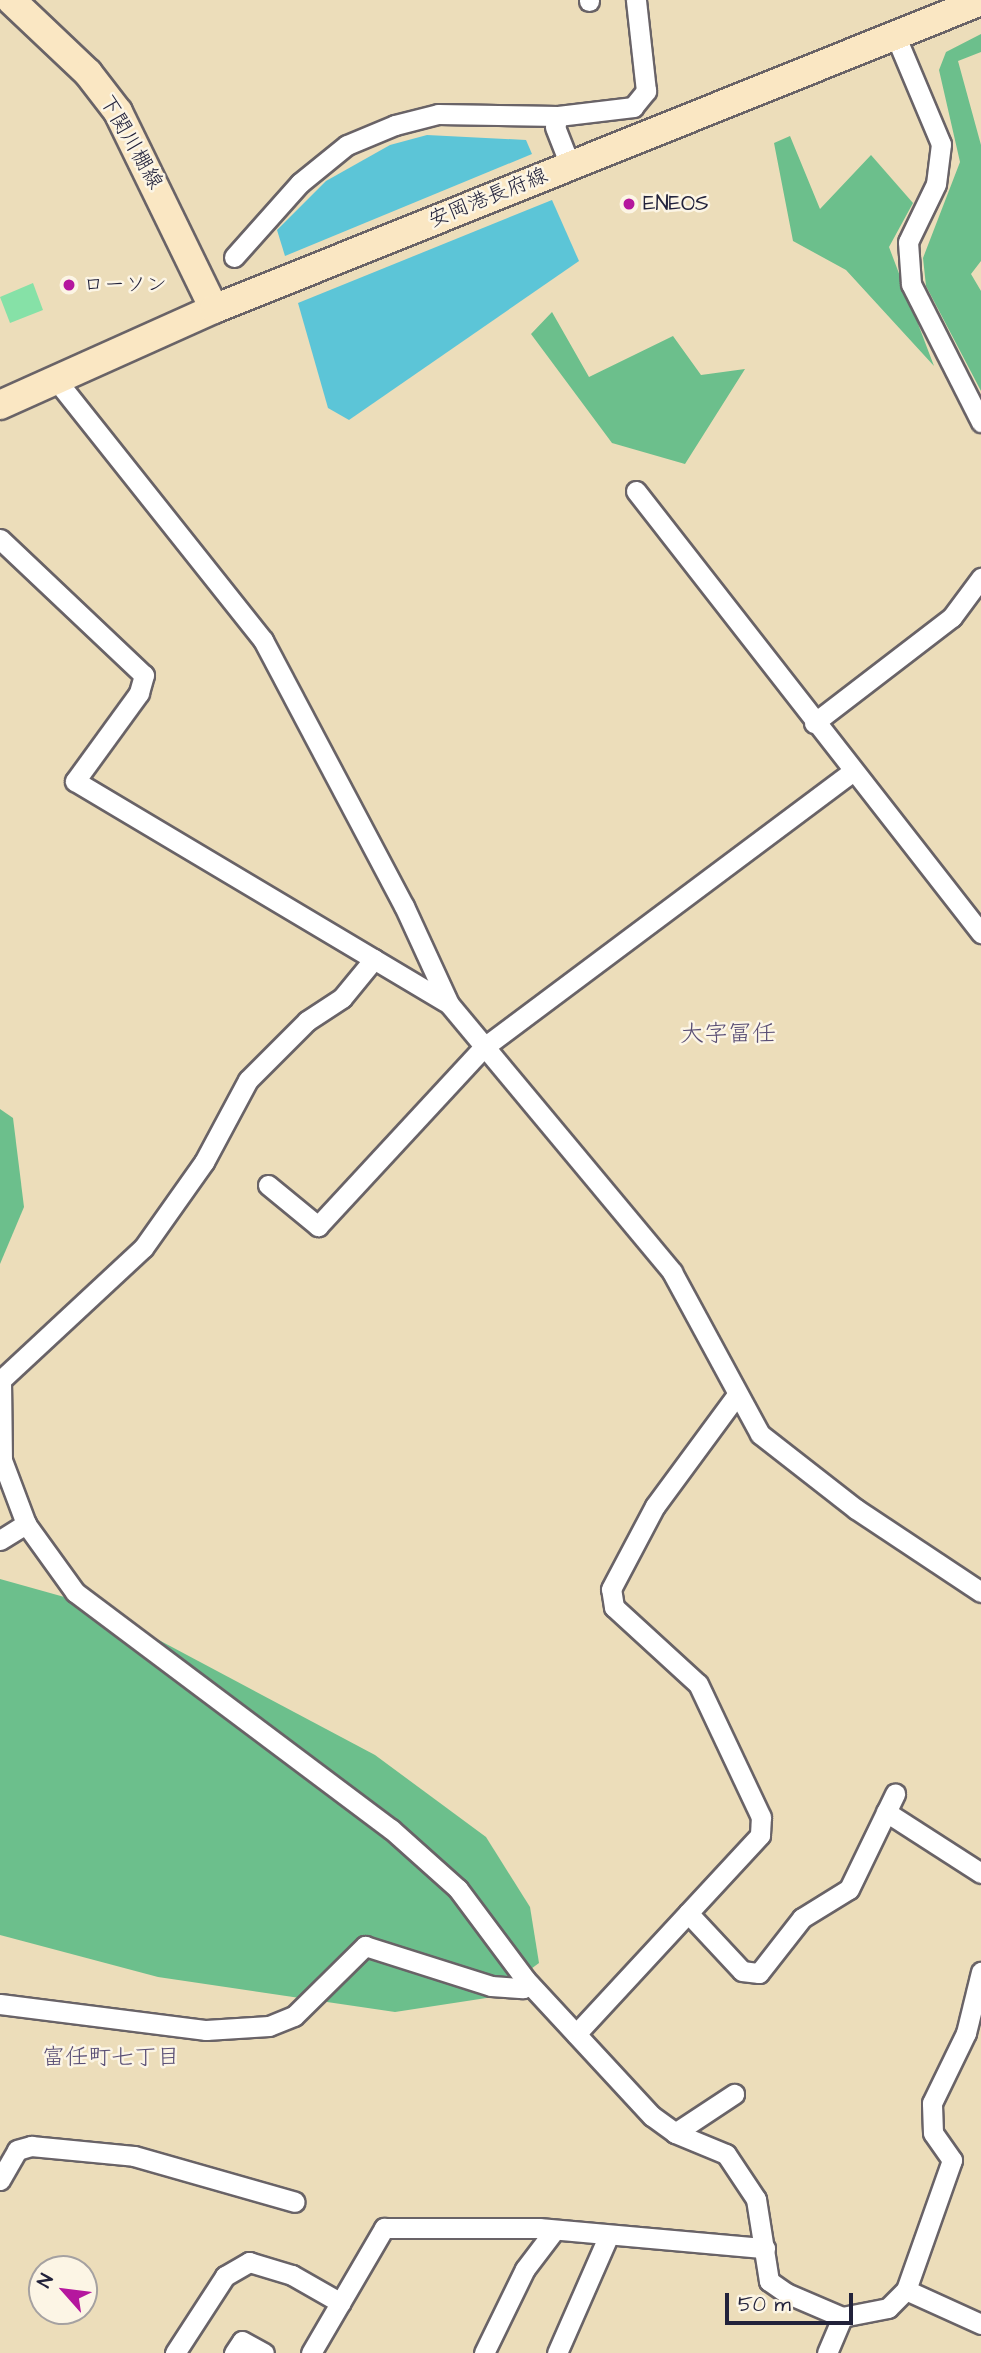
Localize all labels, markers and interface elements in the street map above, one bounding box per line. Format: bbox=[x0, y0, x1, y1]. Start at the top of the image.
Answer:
street label: 下関川棚線 bbox=[94, 90, 168, 194]
street label: 安岡港長府線 bbox=[425, 163, 551, 233]
place label: ENEOS bbox=[643, 191, 709, 217]
marker: ENEOS bbox=[621, 196, 637, 212]
place label: ローソン bbox=[83, 272, 167, 298]
marker: ローソン bbox=[61, 277, 77, 293]
district label: 大字冨任 bbox=[680, 1021, 776, 1049]
district label: 富任町七丁目 bbox=[42, 2043, 180, 2071]
north arrow bbox=[28, 2255, 98, 2325]
text: N bbox=[31, 2269, 60, 2292]
scale bar bbox=[729, 2280, 857, 2324]
text: 50 m bbox=[738, 2290, 791, 2319]

